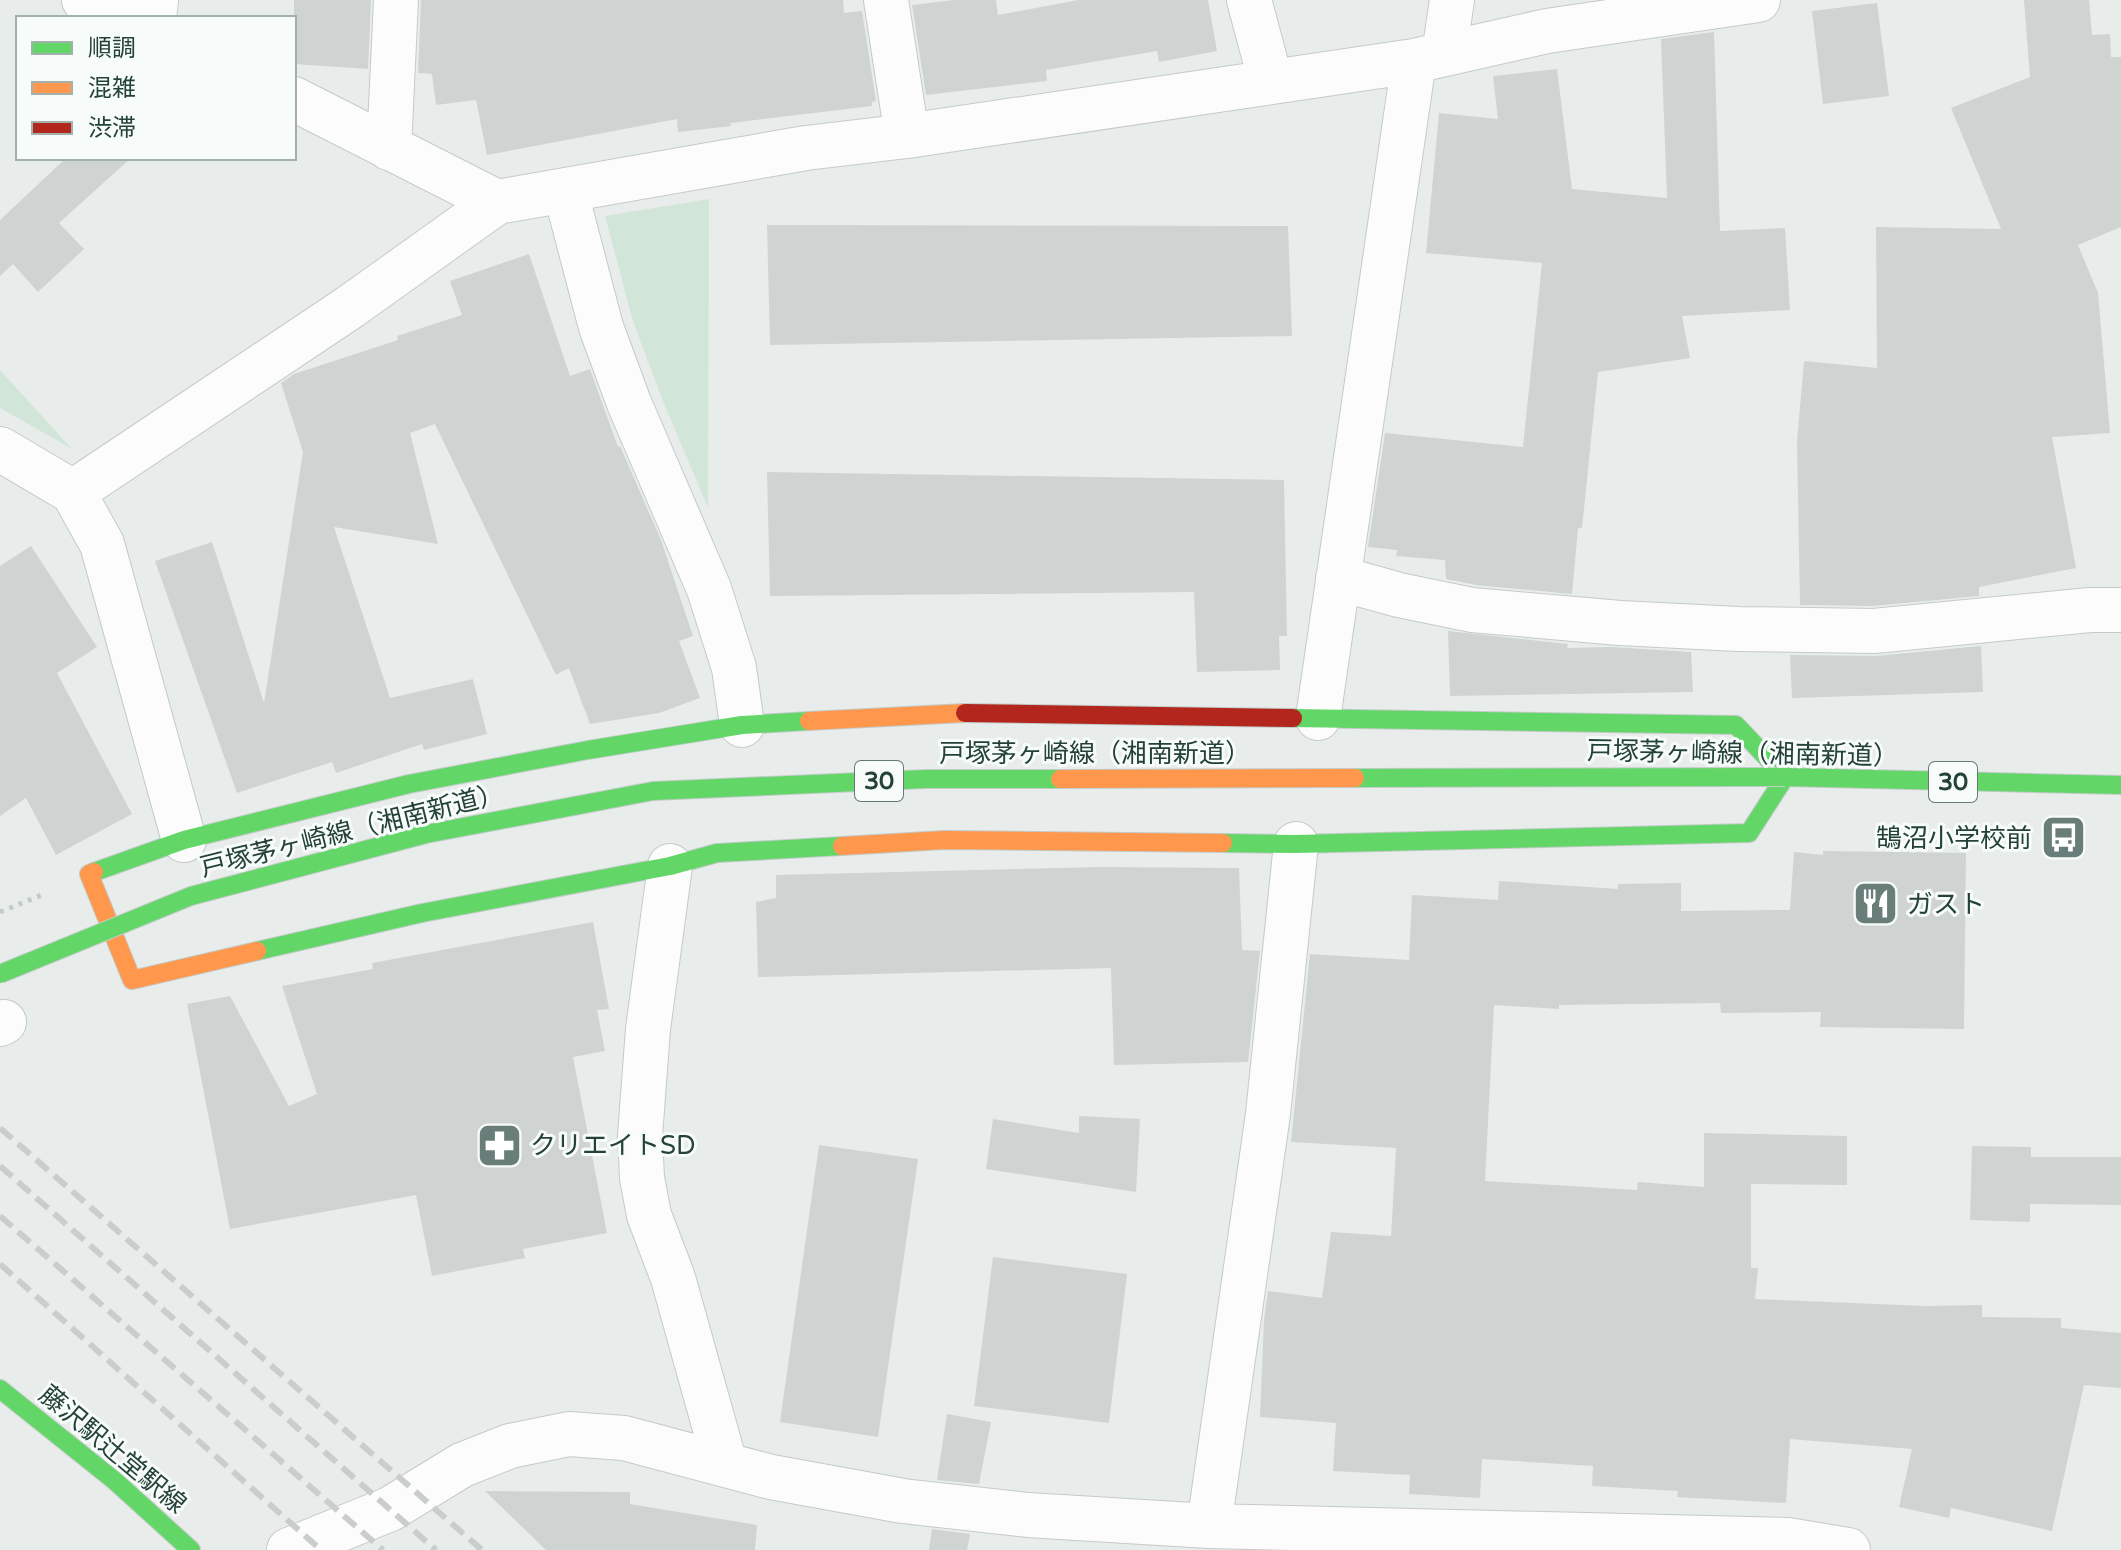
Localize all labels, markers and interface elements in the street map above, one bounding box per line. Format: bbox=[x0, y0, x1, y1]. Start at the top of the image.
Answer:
legend bbox=[16, 16, 296, 160]
text: 順調 bbox=[88, 34, 136, 63]
text: 混雑 bbox=[88, 74, 136, 103]
text: 渋滞 bbox=[88, 114, 136, 143]
street label: 戸塚茅ヶ崎線（湘南新道） bbox=[1587, 735, 1899, 772]
street label: 戸塚茅ヶ崎線（湘南新道） bbox=[939, 738, 1251, 769]
road number: 30 bbox=[855, 761, 903, 801]
road number: 30 bbox=[1929, 762, 1977, 802]
street label: 戸塚茅ヶ崎線（湘南新道） bbox=[197, 778, 507, 883]
bus stop icon: 鵠沼小学校前 bbox=[2039, 814, 2087, 862]
place label: 鵠沼小学校前 bbox=[1876, 823, 2032, 854]
restaurant icon: ガスト bbox=[1852, 880, 1900, 928]
place label: ガスト bbox=[1907, 889, 1985, 920]
pharmacy icon: クリエイトSD bbox=[475, 1121, 523, 1169]
place label: クリエイトSD bbox=[530, 1130, 696, 1161]
street label: 藤沢駅辻堂駅線 bbox=[33, 1379, 192, 1520]

